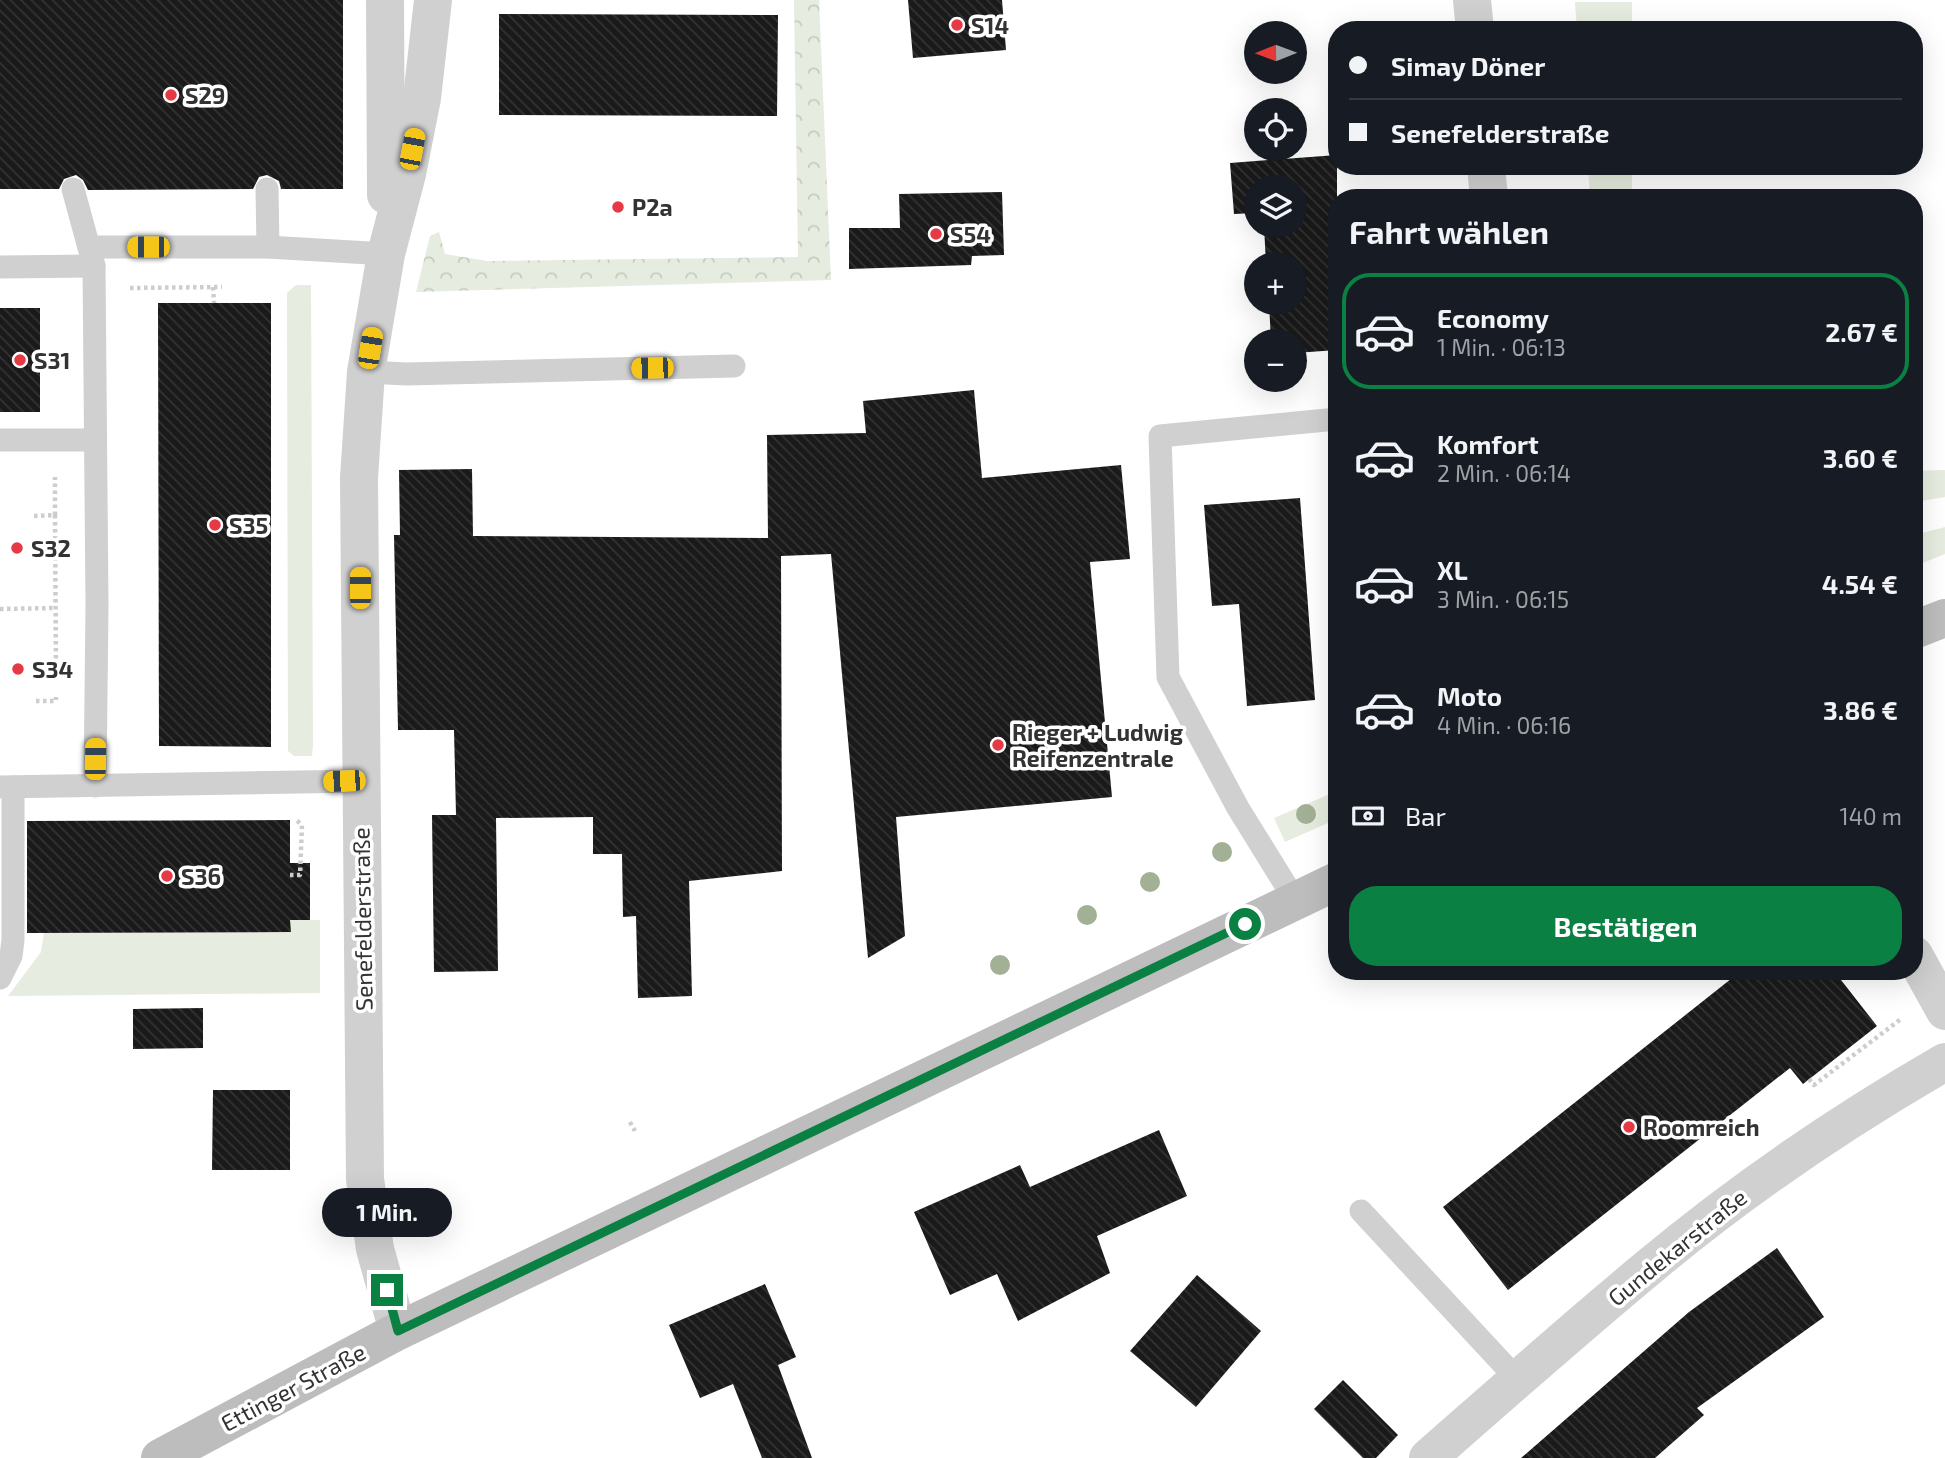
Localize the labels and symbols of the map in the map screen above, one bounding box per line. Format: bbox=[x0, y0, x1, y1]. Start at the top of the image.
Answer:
place label: S14 bbox=[971, 11, 1009, 39]
marker: S14 bbox=[949, 17, 965, 33]
north arrow bbox=[1244, 21, 1307, 84]
place label: S29 bbox=[185, 81, 225, 109]
marker: S29 bbox=[163, 87, 179, 103]
car bbox=[398, 126, 427, 172]
place label: P2a bbox=[632, 193, 673, 221]
marker: P2a bbox=[610, 199, 626, 215]
place label: S54 bbox=[950, 220, 991, 248]
marker: S54 bbox=[928, 226, 944, 242]
car bbox=[128, 237, 170, 258]
car bbox=[357, 326, 384, 370]
place label: S31 bbox=[34, 346, 70, 374]
marker: S31 bbox=[12, 352, 28, 368]
car bbox=[631, 357, 674, 379]
place label: S35 bbox=[229, 511, 268, 539]
marker: S35 bbox=[207, 517, 223, 533]
place label: S32 bbox=[31, 534, 71, 562]
marker: S32 bbox=[9, 540, 25, 556]
car bbox=[350, 567, 371, 609]
place label: S34 bbox=[32, 655, 73, 683]
marker: S34 bbox=[10, 661, 26, 677]
place label: Rieger + Ludwig Reifenzentrale bbox=[1012, 718, 1184, 772]
marker: Rieger + Ludwig Reifenzentrale bbox=[990, 737, 1006, 753]
car bbox=[85, 738, 106, 780]
car bbox=[323, 770, 366, 792]
street label: Senefelderstraße bbox=[346, 827, 378, 1011]
place label: S36 bbox=[181, 862, 221, 890]
marker: S36 bbox=[159, 868, 175, 884]
route start bbox=[1229, 908, 1261, 940]
place label: Roomreich bbox=[1643, 1113, 1760, 1141]
marker: Roomreich bbox=[1621, 1119, 1637, 1135]
street label: Gundekarstraße bbox=[1602, 1183, 1752, 1311]
callout: 1 Min. bbox=[322, 1188, 452, 1238]
route end bbox=[371, 1274, 403, 1306]
street label: Ettinger Straße bbox=[216, 1337, 370, 1437]

